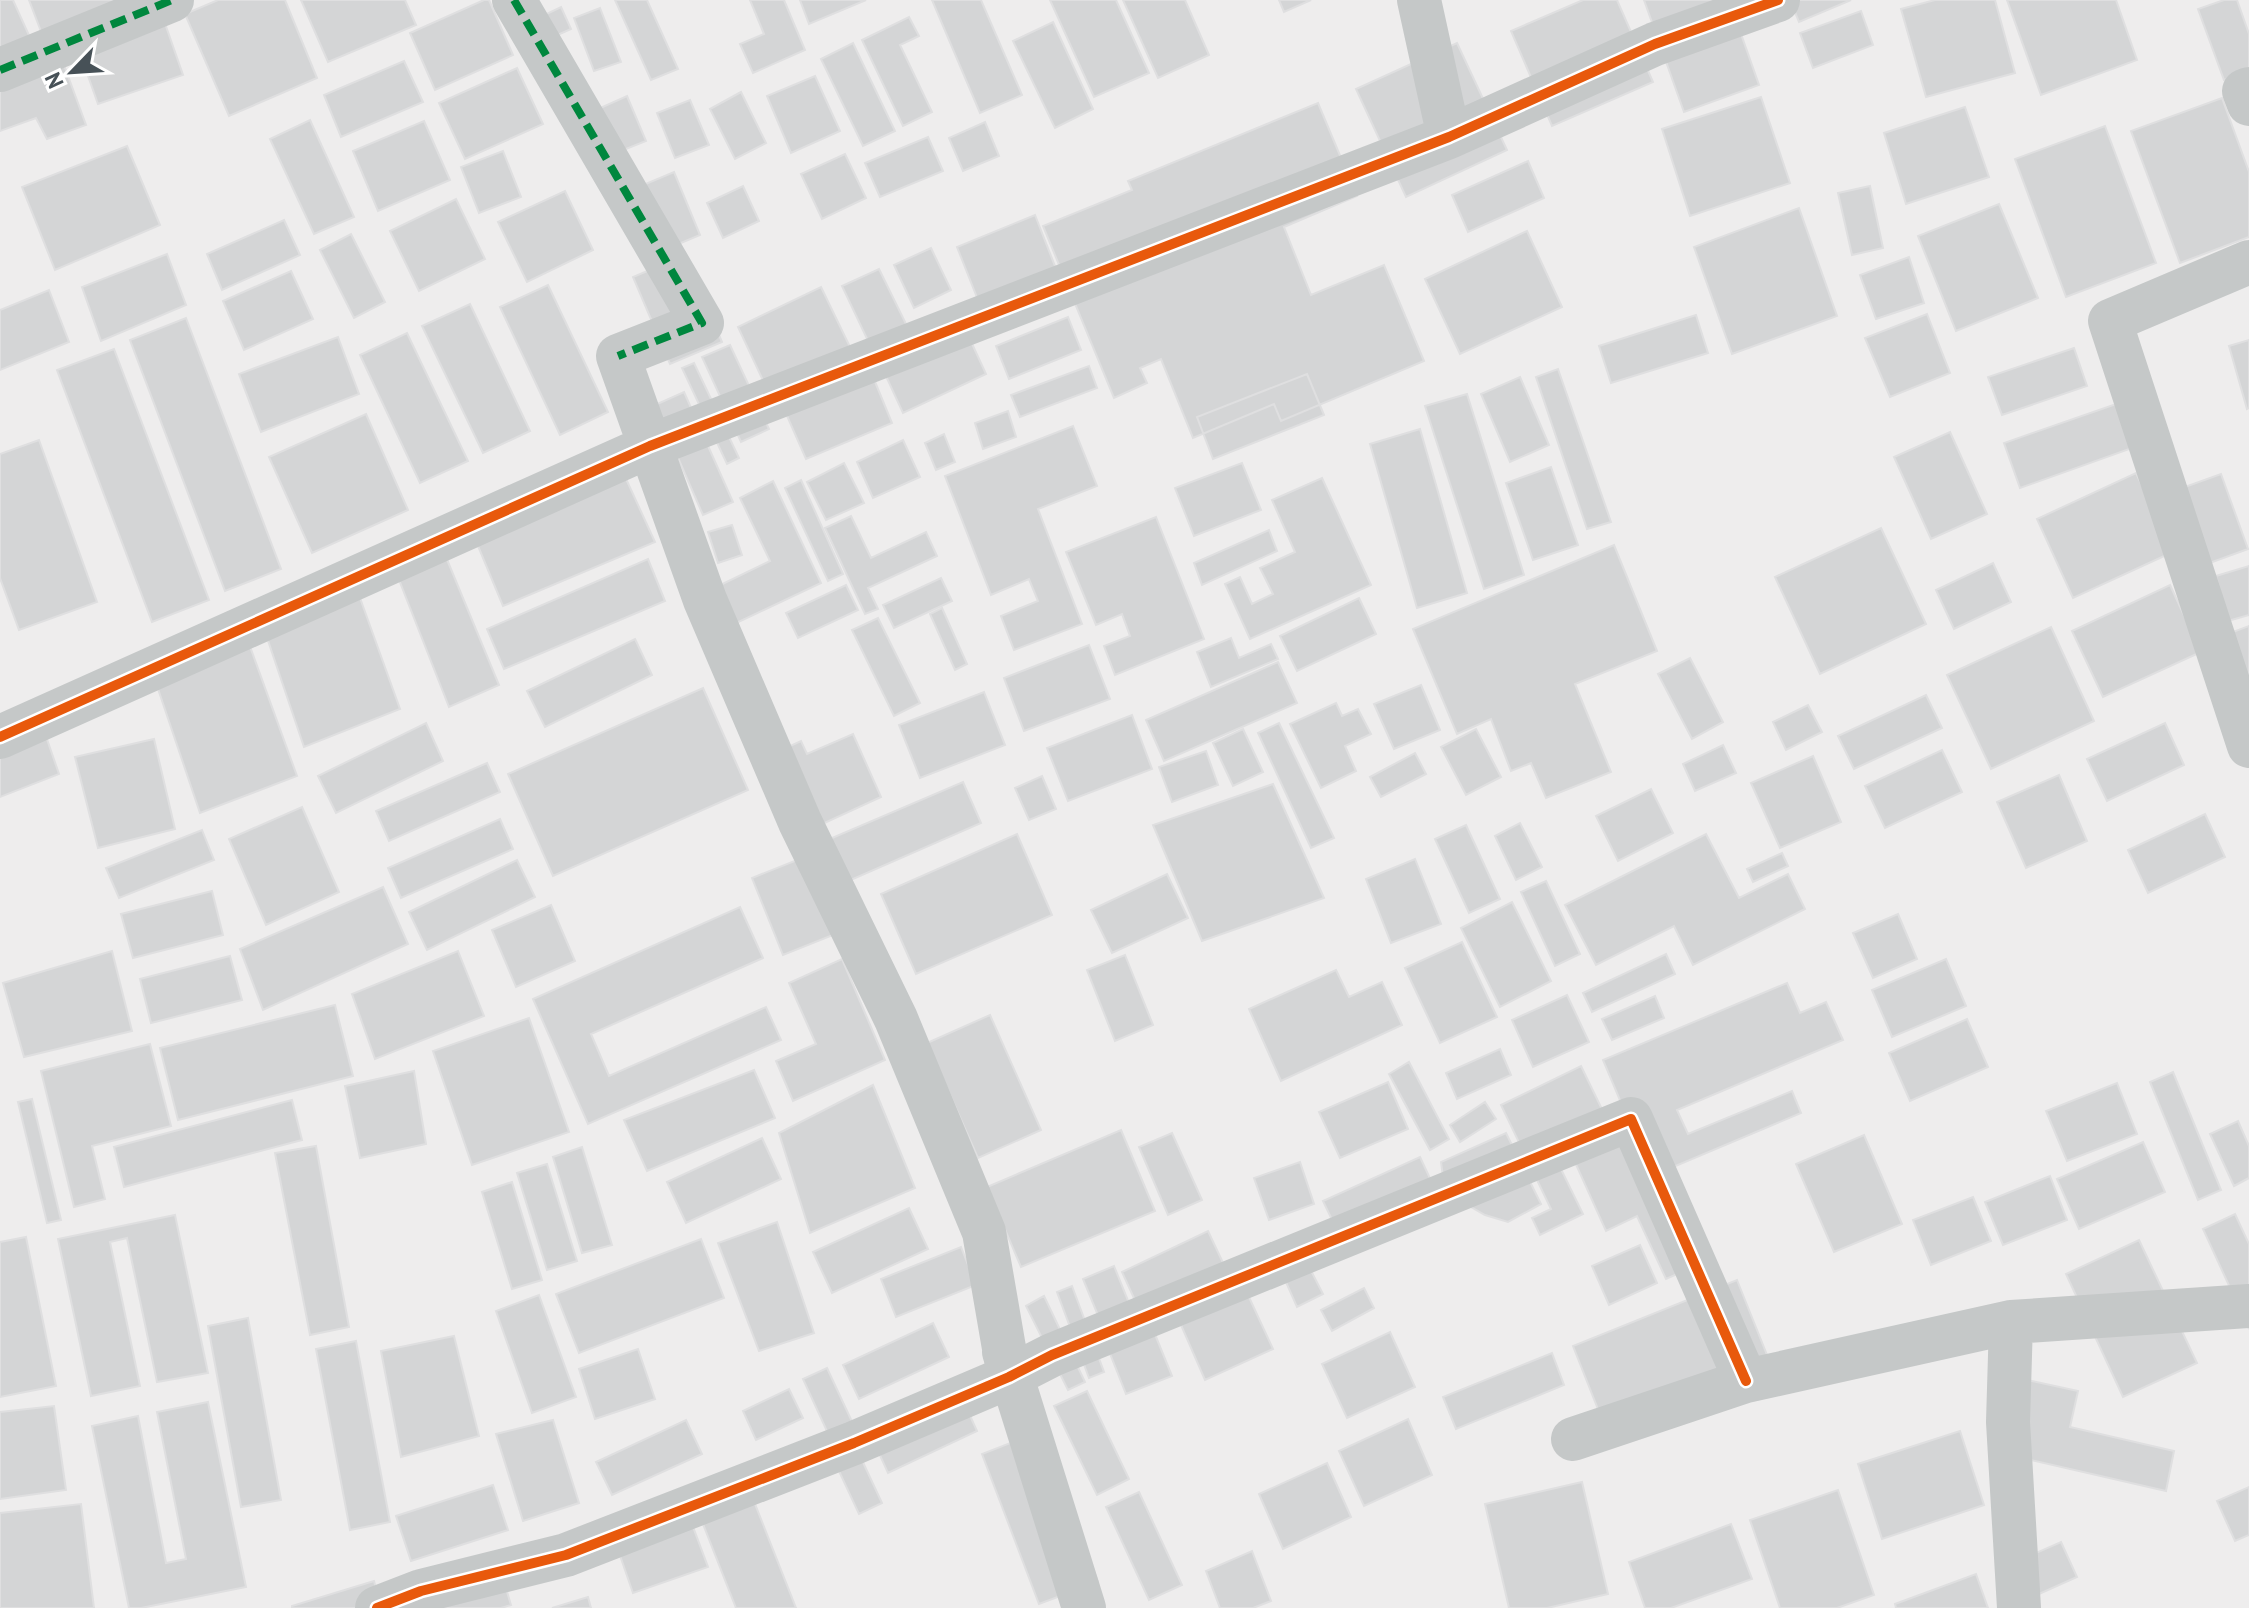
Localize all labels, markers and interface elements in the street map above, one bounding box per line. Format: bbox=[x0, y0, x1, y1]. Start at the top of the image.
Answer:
north arrow bbox=[32, 32, 112, 112]
text: N bbox=[38, 68, 70, 93]

